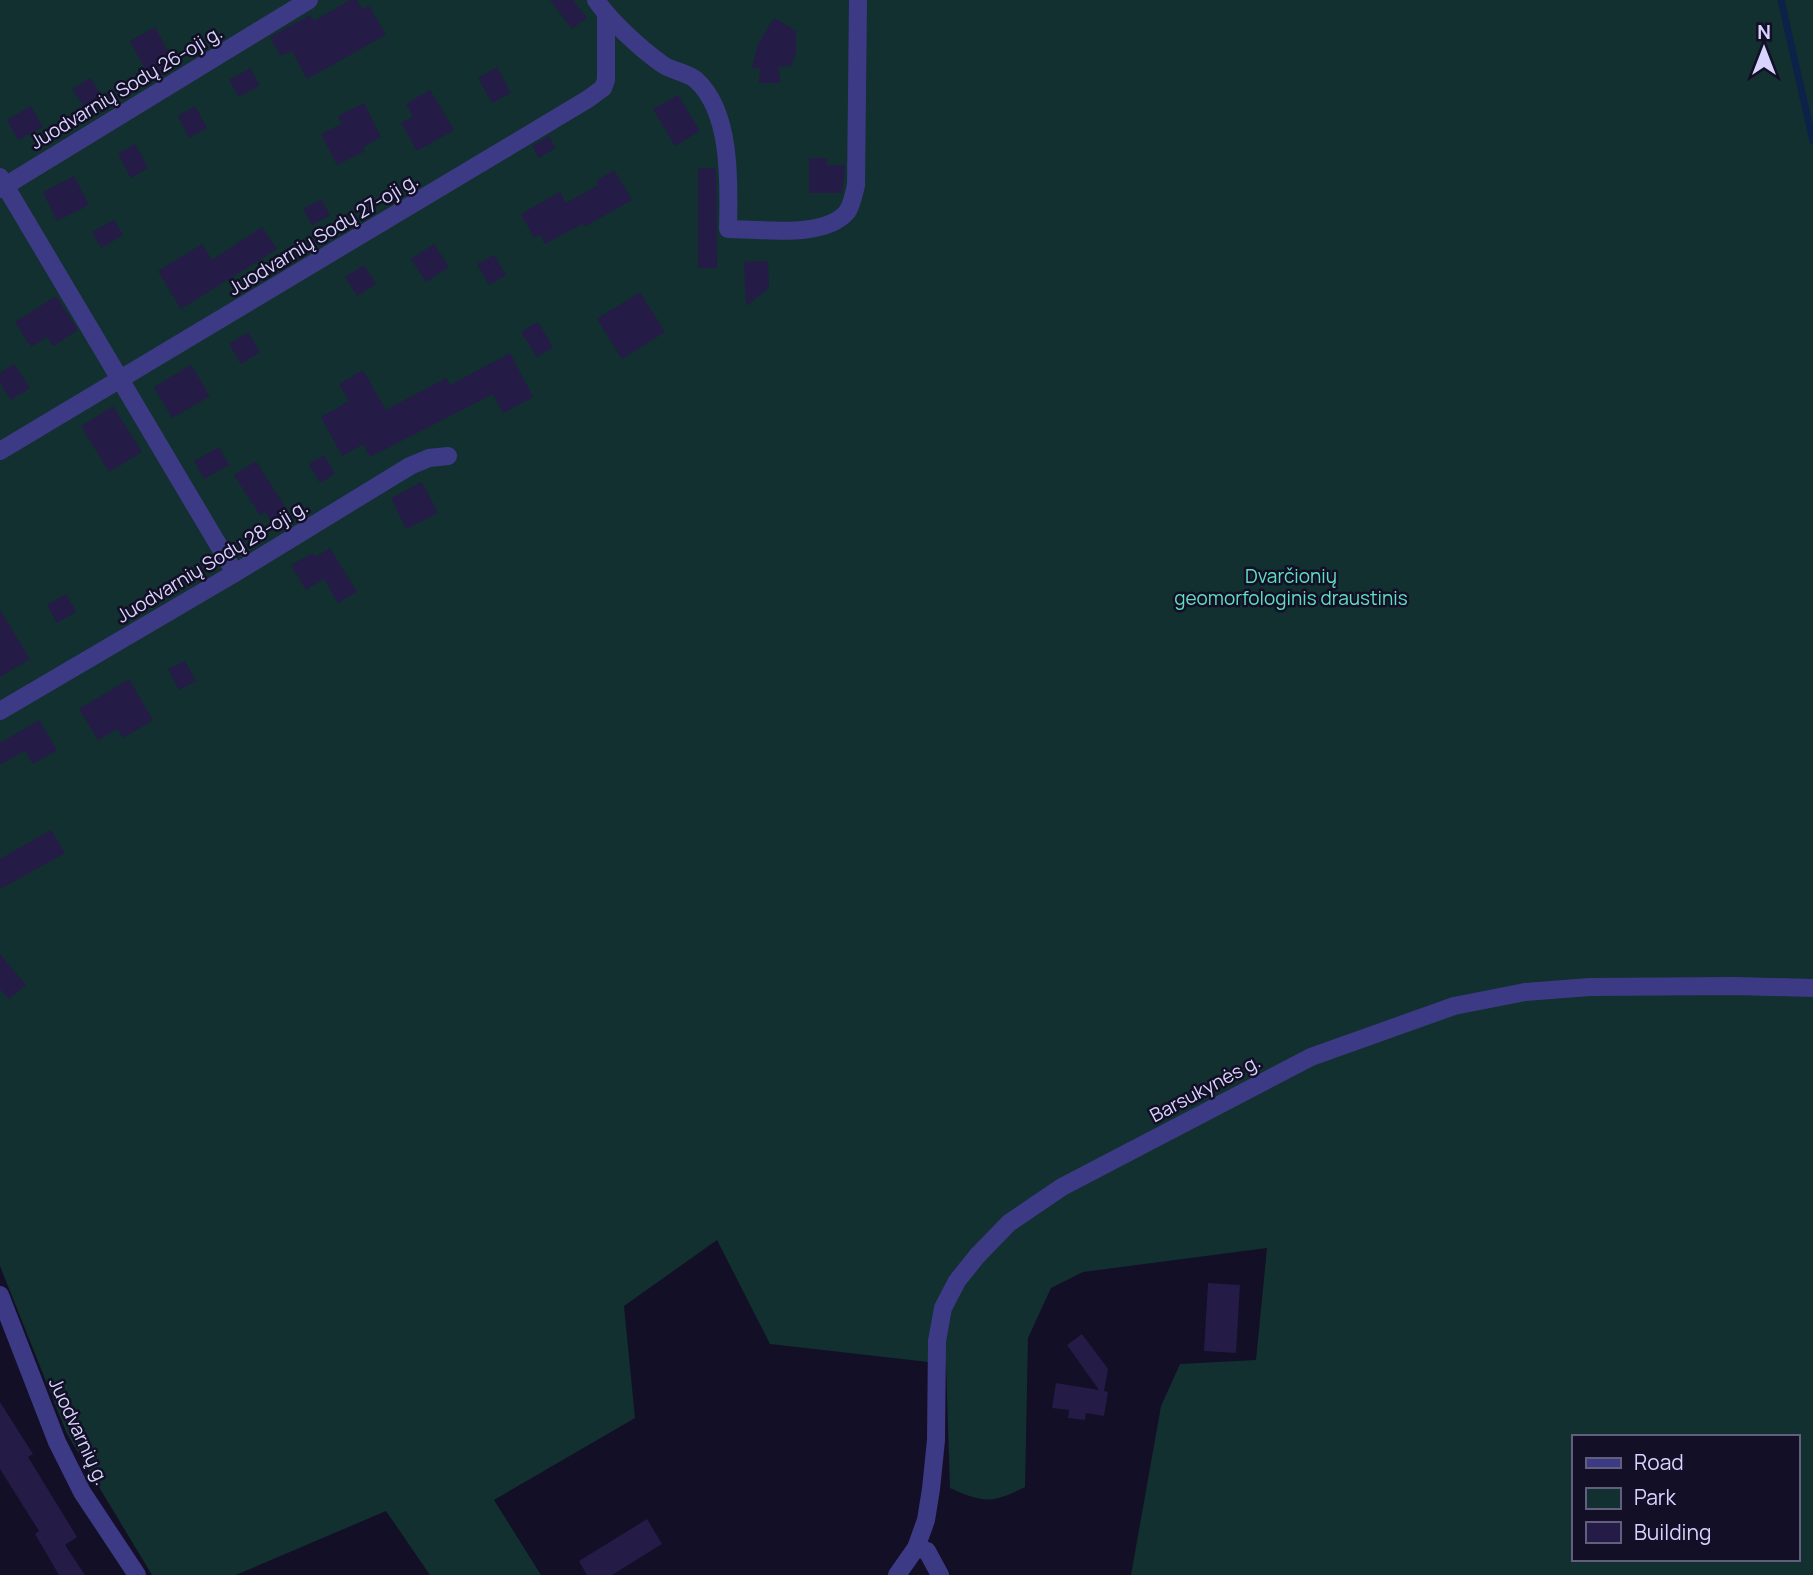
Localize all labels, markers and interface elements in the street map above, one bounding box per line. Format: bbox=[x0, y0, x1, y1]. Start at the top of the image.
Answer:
north arrow bbox=[1729, 14, 1799, 84]
street label: Juodvarnių Sodų 26-oji g. bbox=[25, 19, 227, 155]
text: N bbox=[1757, 19, 1771, 45]
street label: Juodvarnių Sodų 27-oji g. bbox=[223, 167, 423, 301]
street label: Juodvarnių Sodų 28-oji g. bbox=[111, 493, 313, 629]
park label: Dvarčionių geomorfologinis draustinis bbox=[1174, 563, 1408, 611]
street label: Barsukynės g. bbox=[1145, 1048, 1265, 1128]
street label: Juodvarnių g. bbox=[43, 1373, 115, 1489]
legend bbox=[1572, 1435, 1799, 1561]
text: Road bbox=[1634, 1448, 1684, 1476]
text: Park bbox=[1634, 1483, 1676, 1511]
text: Building bbox=[1634, 1518, 1711, 1546]

